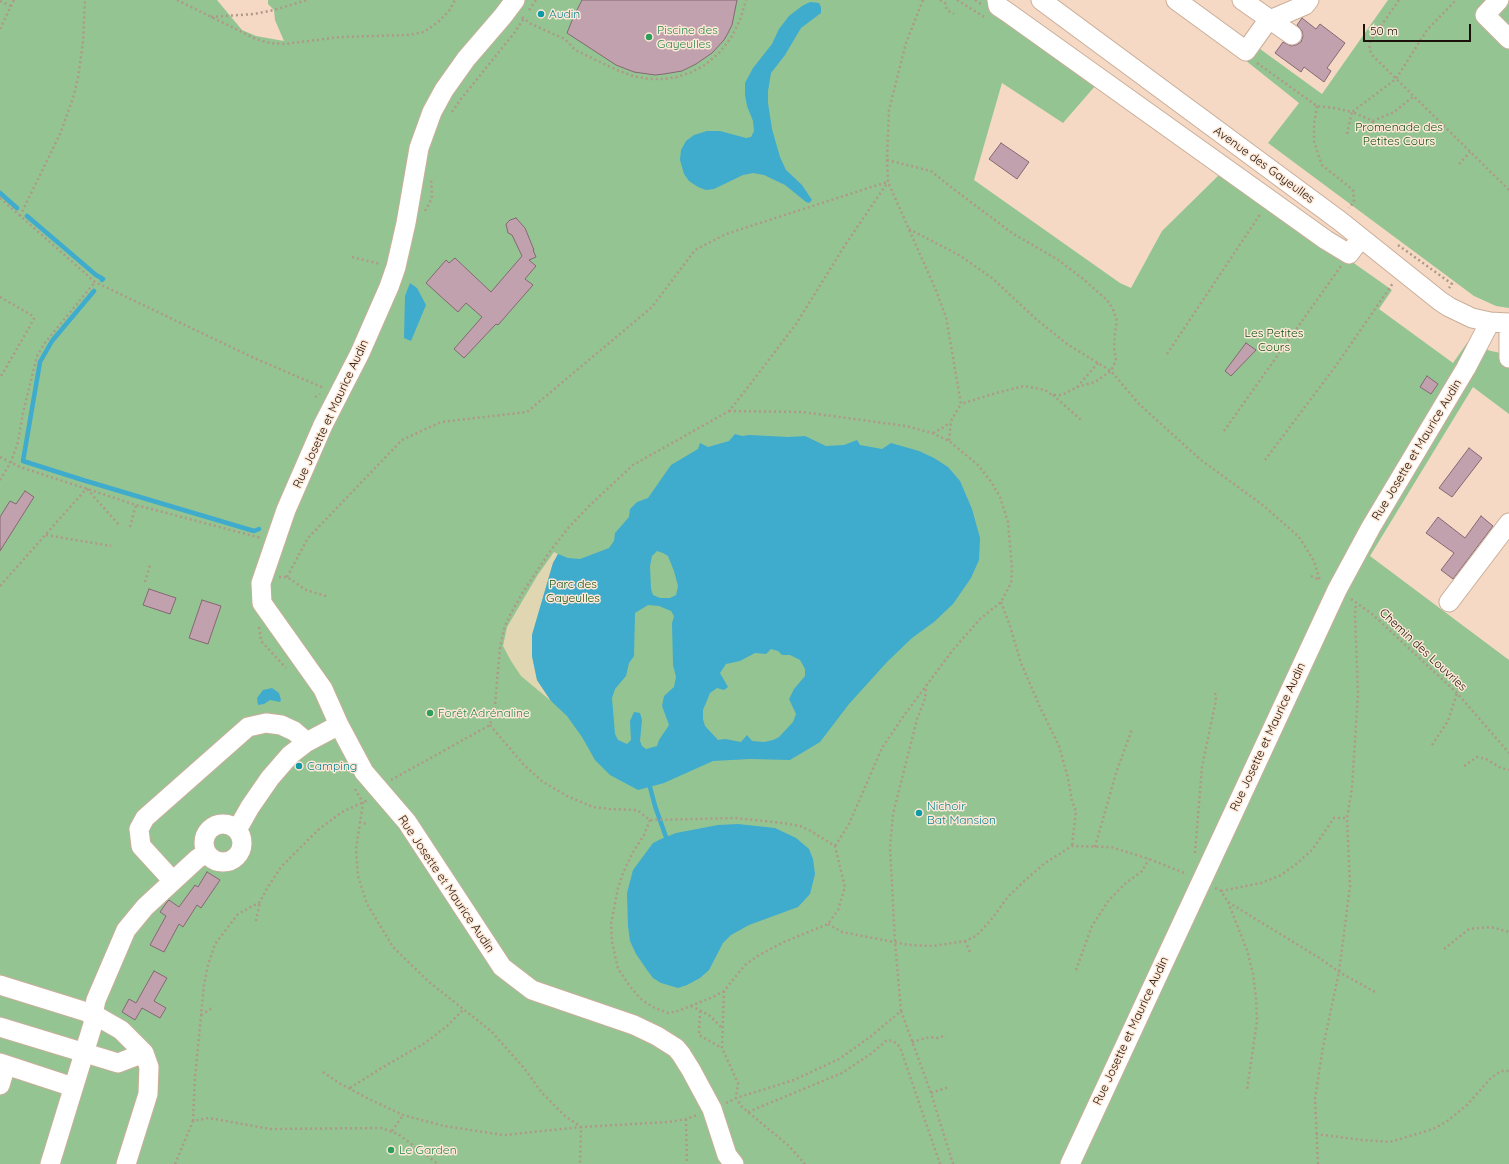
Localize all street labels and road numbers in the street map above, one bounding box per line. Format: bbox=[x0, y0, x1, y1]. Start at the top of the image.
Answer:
street label: Avenue des Gayeulles bbox=[1211, 124, 1317, 206]
street label: Rue Josette et Maurice Audin bbox=[290, 337, 372, 491]
street label: Rue Josette et Maurice Audin bbox=[1369, 377, 1465, 523]
street label: Chemin des Louvries bbox=[1376, 606, 1470, 694]
street label: Rue Josette et Maurice Audin bbox=[1227, 660, 1309, 814]
street label: Rue Josette et Maurice Audin bbox=[395, 813, 497, 955]
street label: Rue Josette et Maurice Audin bbox=[1090, 954, 1172, 1108]

